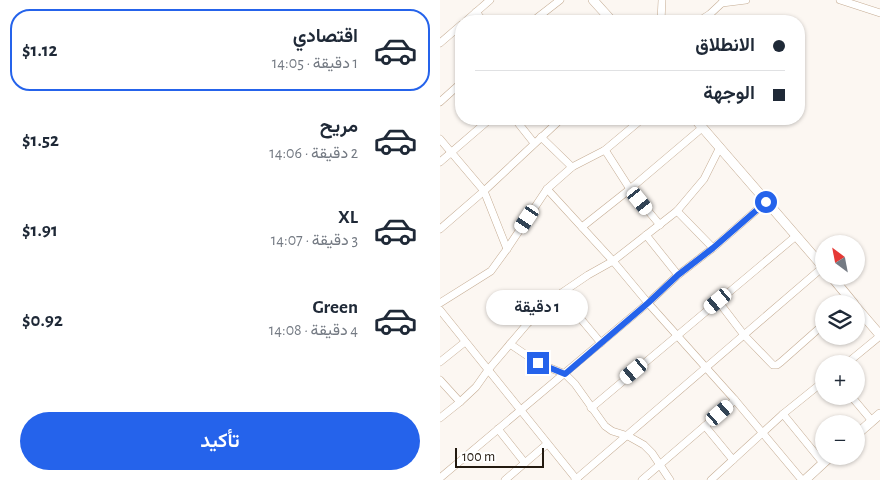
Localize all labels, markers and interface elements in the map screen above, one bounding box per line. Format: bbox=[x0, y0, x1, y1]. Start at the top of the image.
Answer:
text: اقتصادي bbox=[293, 27, 358, 46]
icon: car bbox=[373, 28, 418, 73]
text: الانطلاق bbox=[695, 36, 755, 55]
text: $1.12 bbox=[22, 41, 58, 60]
text: 1 دقيقة · 14:05 bbox=[272, 55, 358, 71]
text: الوجهة bbox=[703, 84, 755, 103]
text: مريح bbox=[320, 117, 358, 136]
icon: car bbox=[373, 118, 418, 163]
text: $1.52 bbox=[22, 131, 59, 150]
text: 2 دقيقة · 14:06 bbox=[269, 145, 358, 161]
car bbox=[624, 185, 655, 217]
route start bbox=[755, 191, 777, 213]
car bbox=[512, 202, 541, 236]
text: XL bbox=[338, 208, 358, 227]
icon: car bbox=[373, 208, 418, 253]
text: $1.91 bbox=[22, 221, 58, 240]
text: 3 دقيقة · 14:07 bbox=[271, 232, 358, 248]
north arrow bbox=[815, 235, 865, 285]
map controls bbox=[815, 235, 865, 465]
car bbox=[701, 286, 734, 316]
callout: 1 دقيقة bbox=[487, 290, 589, 326]
button: layers bbox=[815, 295, 865, 345]
text: Green bbox=[312, 298, 358, 317]
icon: car bbox=[373, 298, 418, 343]
text: 1 دقيقة bbox=[514, 299, 560, 315]
text: $0.92 bbox=[22, 311, 63, 330]
text: 4 دقيقة · 14:08 bbox=[269, 322, 358, 338]
route end bbox=[527, 352, 549, 374]
button: + bbox=[815, 355, 865, 405]
car bbox=[617, 356, 650, 386]
car bbox=[703, 397, 736, 429]
button: تأكيد bbox=[20, 412, 420, 470]
button: − bbox=[815, 415, 865, 465]
scale bar bbox=[455, 445, 544, 468]
text: 100 m bbox=[462, 450, 495, 464]

